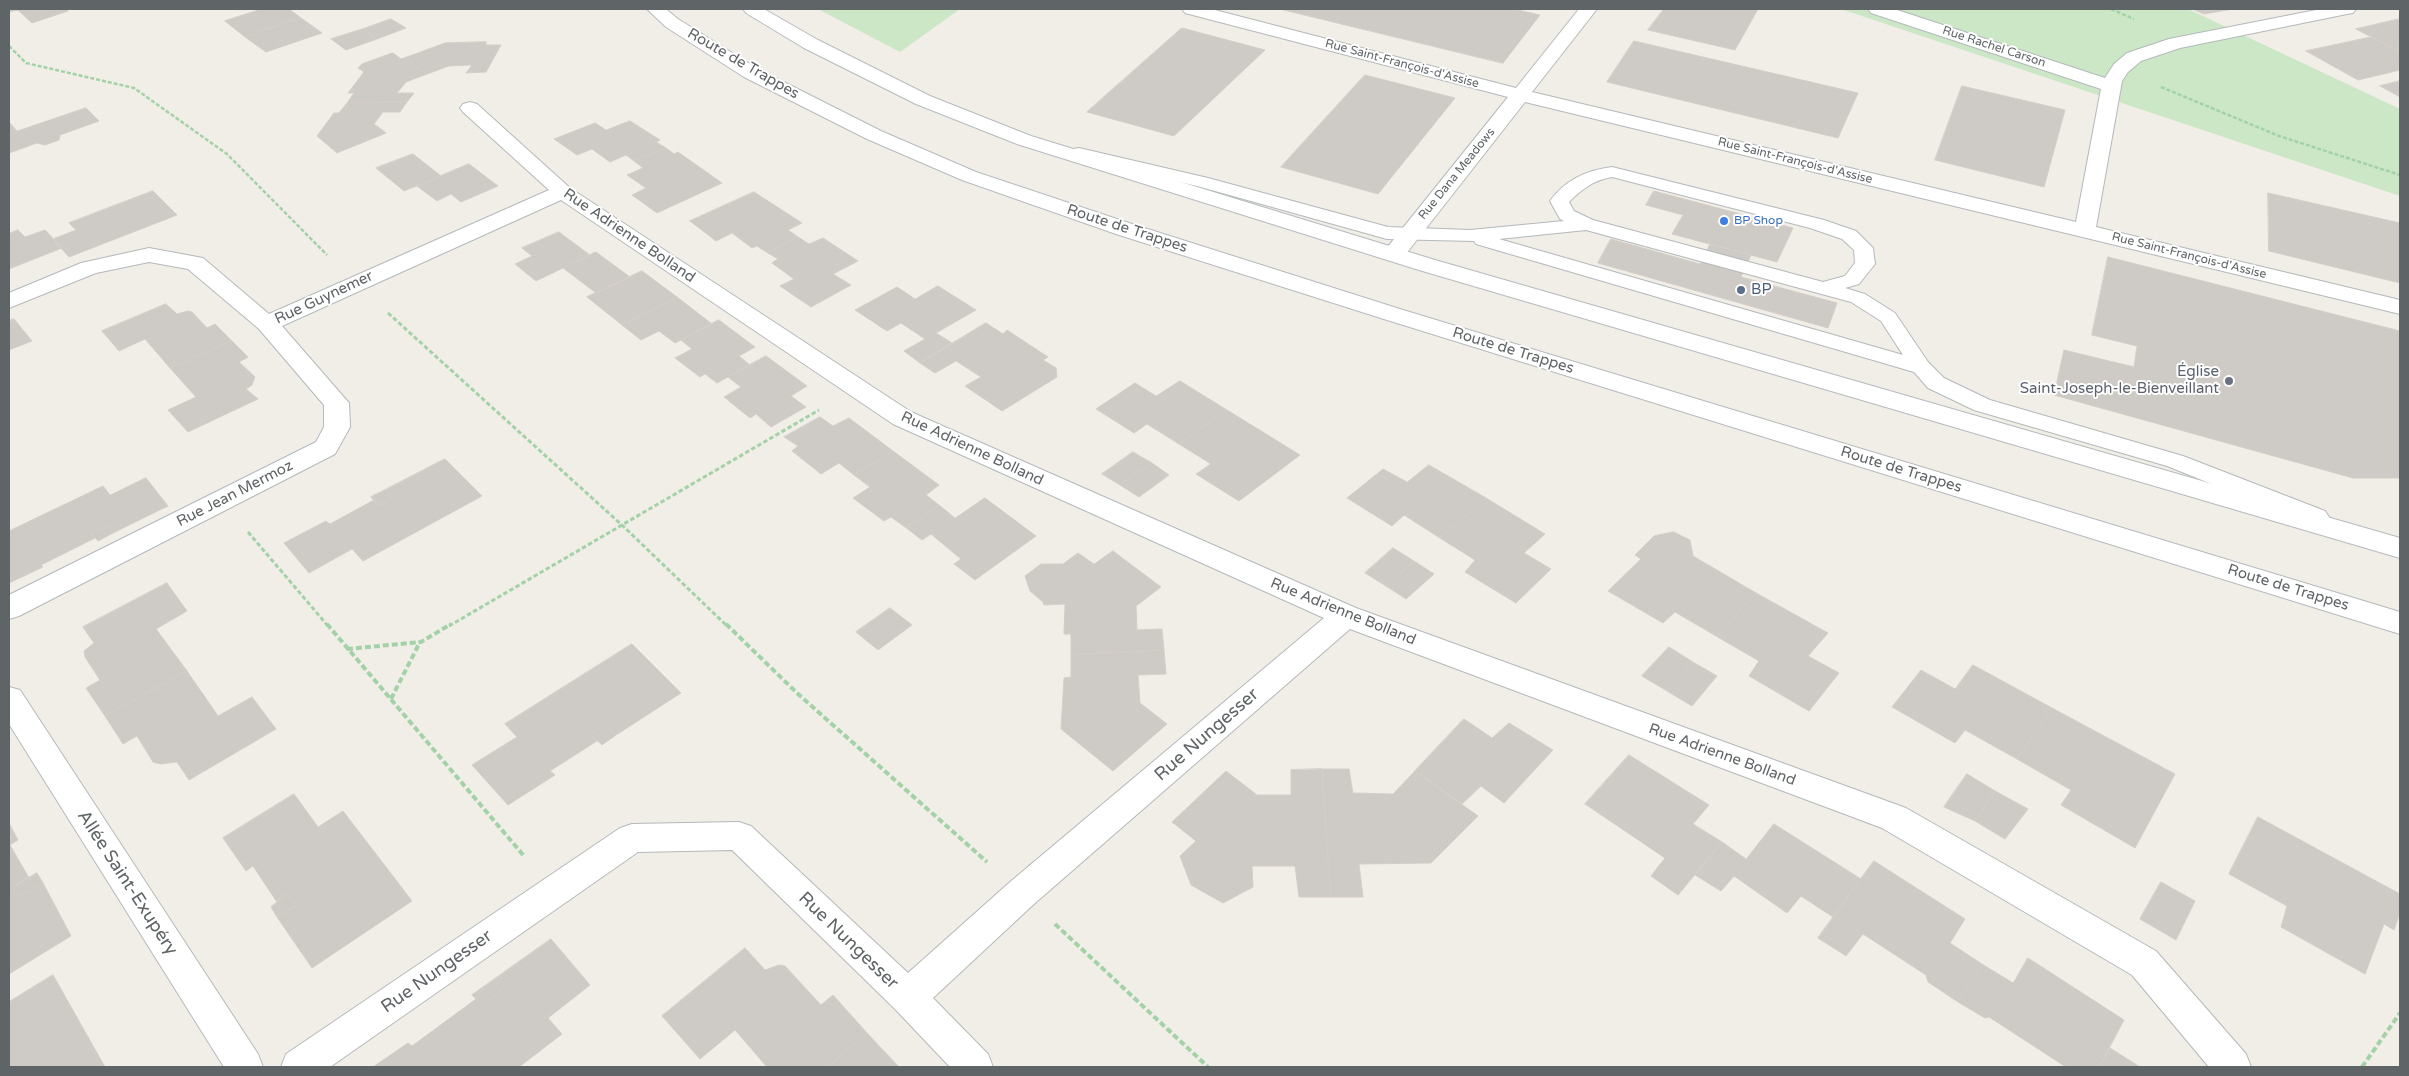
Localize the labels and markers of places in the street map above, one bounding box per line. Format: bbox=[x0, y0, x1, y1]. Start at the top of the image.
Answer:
place label: BP Shop bbox=[1734, 214, 1783, 228]
marker: BP Shop bbox=[1718, 215, 1730, 227]
place label: BP bbox=[1751, 281, 1771, 299]
marker: BP bbox=[1735, 284, 1747, 296]
place label: Église Saint-Joseph-le-Bienveillant bbox=[2020, 363, 2219, 398]
marker: Église Saint-Joseph-le-Bienveillant bbox=[2223, 375, 2235, 387]

